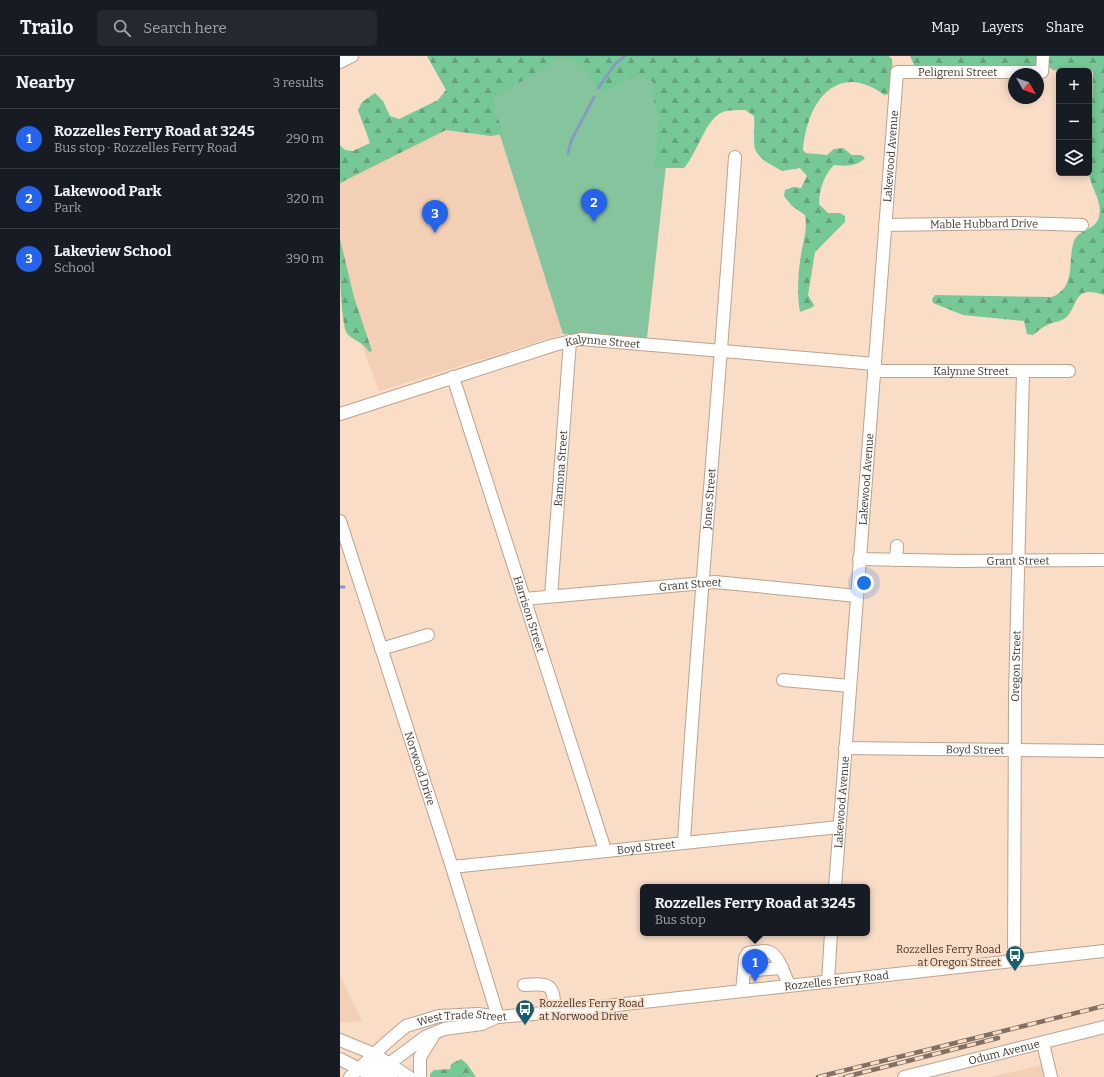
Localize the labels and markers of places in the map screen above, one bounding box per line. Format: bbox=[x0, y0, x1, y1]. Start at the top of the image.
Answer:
pin: 2 bbox=[581, 189, 607, 222]
pin: 3 bbox=[422, 200, 448, 233]
place label: Rozzelles Ferry Road at Oregon Street bbox=[896, 943, 1001, 969]
bus stop icon: Rozzelles Ferry Road at Oregon Street bbox=[1004, 944, 1026, 972]
pin: 1 bbox=[742, 949, 768, 982]
place label: Rozzelles Ferry Road at Norwood Drive bbox=[539, 997, 645, 1023]
bus stop icon: Rozzelles Ferry Road at Norwood Drive bbox=[514, 998, 536, 1026]

